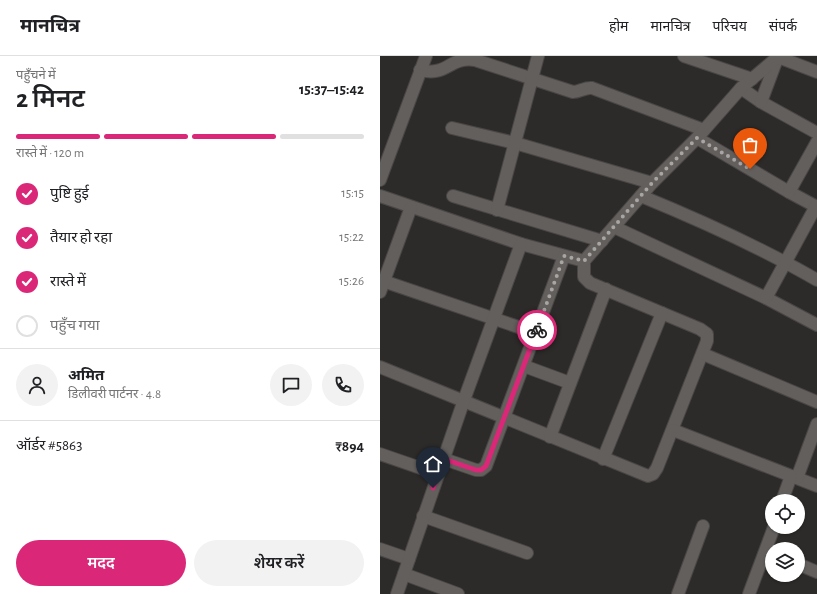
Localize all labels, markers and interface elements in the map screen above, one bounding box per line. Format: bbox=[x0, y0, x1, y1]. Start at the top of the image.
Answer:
text: मानचित्र bbox=[20, 17, 80, 36]
text: होम bbox=[609, 20, 628, 34]
text: मानचित्र bbox=[650, 20, 691, 34]
text: परिचय bbox=[713, 20, 747, 34]
text: संपर्क bbox=[769, 20, 797, 34]
text: पहुँचने में bbox=[16, 69, 56, 82]
text: 15:37–15:42 bbox=[299, 82, 364, 97]
text: 2 मिनट bbox=[16, 86, 85, 112]
pin bbox=[733, 128, 767, 169]
icon: bag bbox=[739, 134, 761, 156]
text: रास्ते में · 120 m bbox=[16, 147, 84, 160]
icon: check bbox=[16, 183, 38, 205]
text: पुष्टि हुई bbox=[50, 186, 89, 201]
text: 15:15 bbox=[341, 187, 364, 200]
icon: check bbox=[16, 227, 38, 249]
text: तैयार हो रहा bbox=[50, 230, 112, 245]
text: 15:22 bbox=[339, 231, 364, 244]
icon: check bbox=[16, 271, 38, 293]
text: रास्ते में bbox=[50, 274, 86, 289]
text: 15:26 bbox=[339, 275, 364, 288]
courier bbox=[517, 310, 557, 350]
text: पहुँच गया bbox=[50, 318, 100, 333]
icon: bike bbox=[526, 319, 548, 341]
button: person bbox=[16, 364, 58, 406]
button: chat bbox=[270, 364, 312, 406]
button: phone bbox=[322, 364, 364, 406]
text: अमित bbox=[68, 368, 104, 383]
text: डिलीवरी पार्टनर · 4.8 bbox=[68, 388, 161, 401]
text: ऑर्डर #5863 bbox=[16, 438, 82, 453]
text: ₹894 bbox=[336, 439, 364, 454]
pin bbox=[416, 447, 450, 488]
icon: home bbox=[422, 453, 444, 475]
map controls bbox=[765, 494, 805, 582]
button: locate bbox=[765, 494, 805, 534]
button: मदद bbox=[16, 540, 186, 586]
button: शेयर करें bbox=[194, 540, 364, 586]
button: layers bbox=[765, 542, 805, 582]

